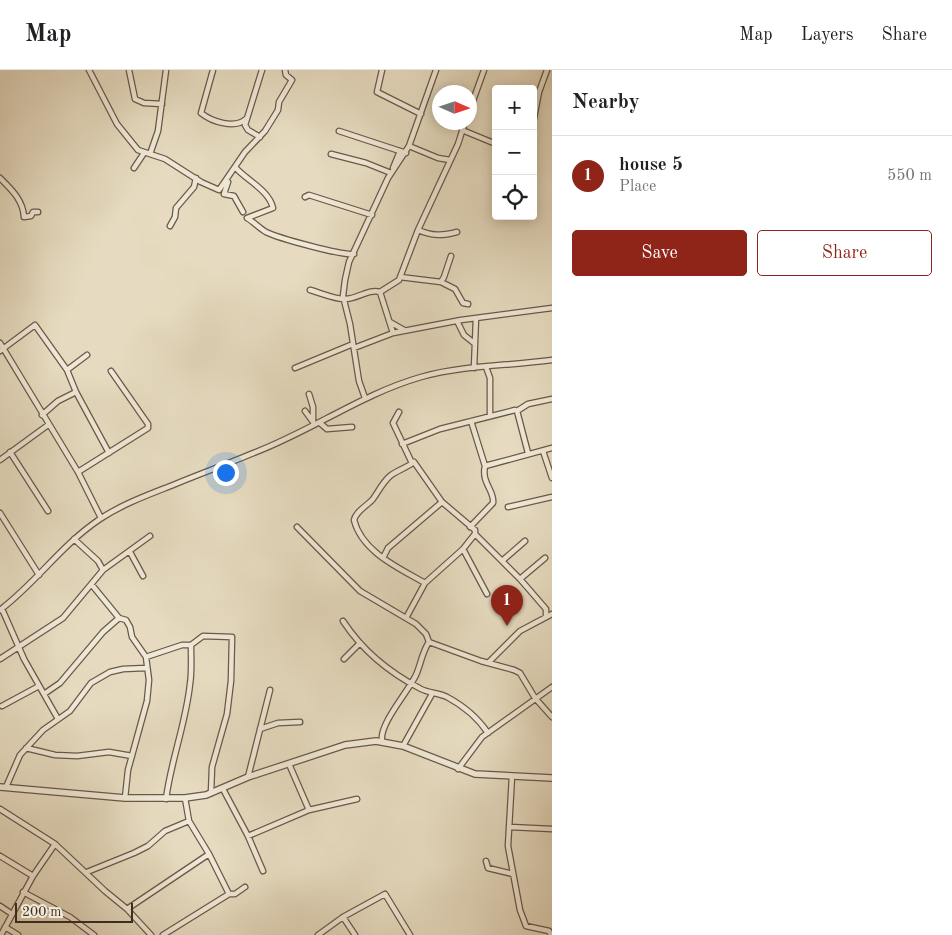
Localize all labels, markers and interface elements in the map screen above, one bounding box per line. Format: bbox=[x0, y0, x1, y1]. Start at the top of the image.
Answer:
text: Map bbox=[25, 23, 72, 47]
text: Map bbox=[739, 26, 773, 44]
text: Layers bbox=[801, 26, 853, 44]
text: Share bbox=[881, 26, 927, 44]
north arrow bbox=[432, 85, 477, 130]
map controls bbox=[492, 85, 537, 220]
button: + bbox=[492, 85, 537, 130]
text: Nearby bbox=[572, 92, 640, 113]
button: − bbox=[492, 130, 537, 175]
text: house 5 bbox=[619, 156, 683, 175]
text: 1 bbox=[583, 168, 593, 184]
text: 550 m bbox=[887, 168, 932, 184]
button: locate bbox=[492, 175, 537, 220]
text: Place bbox=[619, 179, 656, 195]
button: Save bbox=[572, 230, 747, 276]
button: Share bbox=[757, 230, 932, 276]
your location bbox=[213, 460, 239, 486]
pin: 1 bbox=[491, 585, 523, 626]
scale bar bbox=[15, 900, 132, 923]
text: 200 m bbox=[22, 905, 61, 919]

